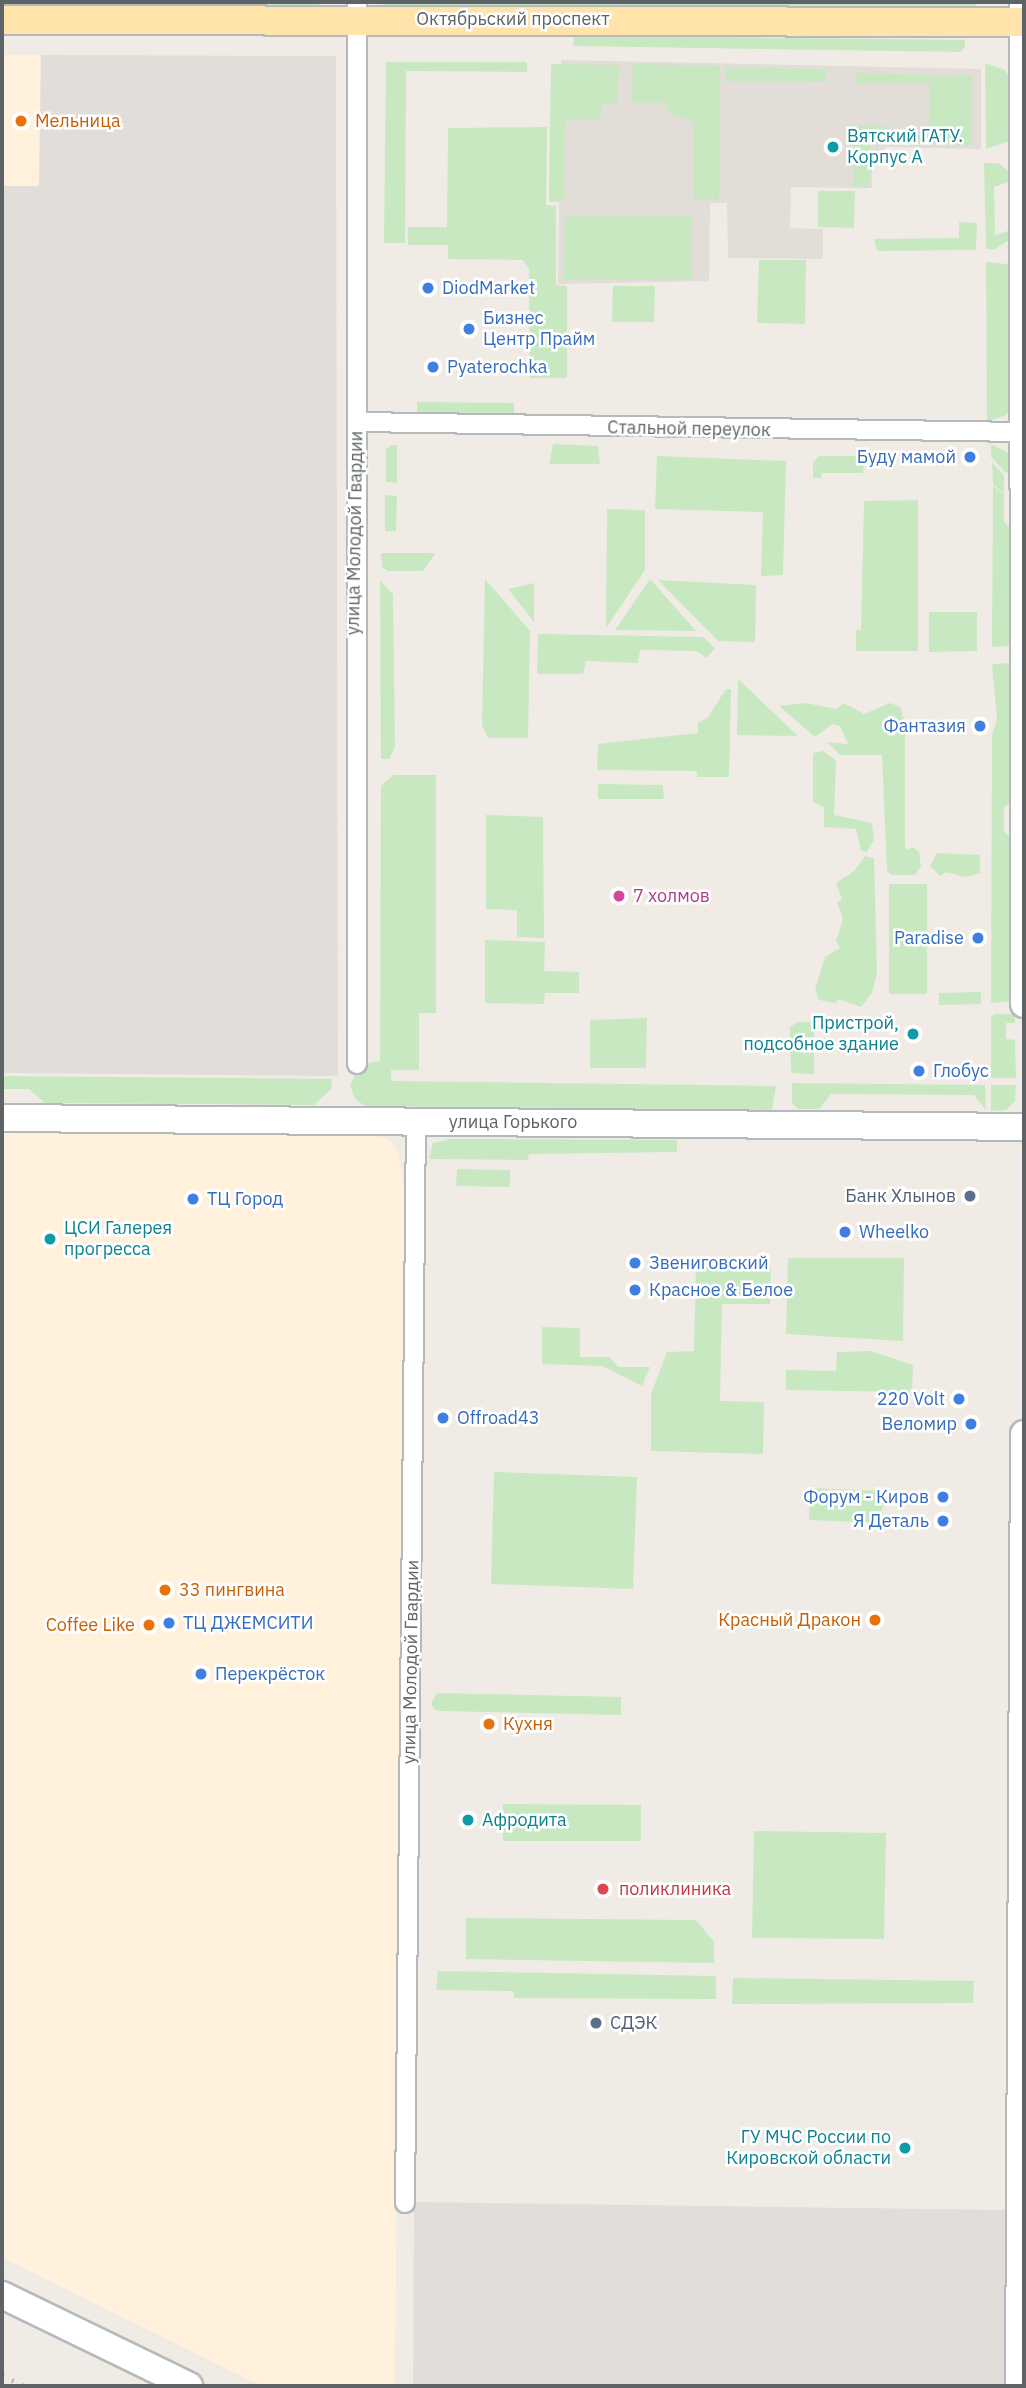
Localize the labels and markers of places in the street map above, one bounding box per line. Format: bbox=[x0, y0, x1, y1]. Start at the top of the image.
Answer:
place label: Мельница bbox=[35, 110, 121, 132]
marker: Мельница bbox=[13, 113, 29, 129]
place label: Вятский ГАТУ. Корпус А bbox=[847, 126, 963, 168]
marker: Вятский ГАТУ. Корпус А bbox=[825, 139, 841, 155]
place label: DiodMarket bbox=[442, 277, 535, 299]
marker: DiodMarket bbox=[420, 280, 436, 296]
place label: Бизнес Центр Прайм bbox=[483, 308, 595, 350]
marker: Бизнес Центр Прайм bbox=[461, 321, 477, 337]
place label: Pyaterochka bbox=[447, 356, 547, 378]
marker: Pyaterochka bbox=[425, 359, 441, 375]
place label: Буду мамой bbox=[857, 446, 956, 468]
marker: Буду мамой bbox=[962, 449, 978, 465]
place label: Фантазия bbox=[884, 715, 966, 737]
marker: Фантазия bbox=[972, 718, 988, 734]
place label: 7 холмов bbox=[633, 885, 710, 907]
marker: 7 холмов bbox=[611, 888, 627, 904]
place label: Paradise bbox=[894, 927, 964, 949]
marker: Paradise bbox=[970, 930, 986, 946]
place label: Пристрой, подсобное здание bbox=[743, 1013, 899, 1056]
marker: Пристрой, подсобное здание bbox=[905, 1026, 921, 1042]
place label: Глобус bbox=[933, 1060, 989, 1082]
marker: Глобус bbox=[911, 1063, 927, 1079]
place label: Банк Хлынов bbox=[845, 1185, 956, 1207]
place label: ТЦ Город bbox=[207, 1188, 283, 1210]
marker: Банк Хлынов bbox=[962, 1188, 978, 1204]
marker: ТЦ Город bbox=[185, 1191, 201, 1207]
place label: ЦСИ Галерея прогресса bbox=[64, 1218, 172, 1260]
place label: Wheelko bbox=[859, 1221, 929, 1243]
marker: Wheelko bbox=[837, 1224, 853, 1240]
marker: ЦСИ Галерея прогресса bbox=[42, 1231, 58, 1247]
place label: Звениговский bbox=[649, 1252, 769, 1274]
marker: Звениговский bbox=[627, 1255, 643, 1271]
place label: Красное & Белое bbox=[649, 1279, 793, 1301]
marker: Красное & Белое bbox=[627, 1282, 643, 1298]
place label: 220 Volt bbox=[877, 1388, 945, 1410]
marker: 220 Volt bbox=[951, 1391, 967, 1407]
place label: Offroad43 bbox=[457, 1407, 540, 1429]
marker: Offroad43 bbox=[435, 1410, 451, 1426]
place label: Веломир bbox=[882, 1413, 957, 1435]
marker: Веломир bbox=[963, 1416, 979, 1432]
place label: Форум - Киров bbox=[803, 1486, 929, 1508]
marker: Форум - Киров bbox=[935, 1489, 951, 1505]
place label: Я Деталь bbox=[853, 1510, 929, 1532]
marker: Я Деталь bbox=[935, 1513, 951, 1529]
place label: 33 пингвина bbox=[179, 1579, 285, 1601]
marker: 33 пингвина bbox=[157, 1582, 173, 1598]
place label: Красный Дракон bbox=[718, 1609, 861, 1631]
place label: ТЦ ДЖЕМСИТИ bbox=[183, 1612, 313, 1634]
marker: Красный Дракон bbox=[867, 1612, 883, 1628]
place label: Coffee Like bbox=[46, 1614, 135, 1636]
marker: ТЦ ДЖЕМСИТИ bbox=[161, 1615, 177, 1631]
marker: Coffee Like bbox=[141, 1617, 157, 1633]
place label: Перекрёсток bbox=[215, 1663, 325, 1685]
marker: Перекрёсток bbox=[193, 1666, 209, 1682]
place label: Кухня bbox=[503, 1713, 553, 1735]
marker: Кухня bbox=[481, 1716, 497, 1732]
place label: Афродита bbox=[482, 1809, 567, 1831]
marker: Афродита bbox=[460, 1812, 476, 1828]
place label: поликлиника bbox=[619, 1878, 731, 1900]
marker: поликлиника bbox=[593, 1879, 613, 1899]
place label: СДЭК bbox=[610, 2012, 657, 2034]
marker: СДЭК bbox=[588, 2015, 604, 2031]
place label: ГУ МЧС России по Кировской области bbox=[726, 2127, 891, 2170]
marker: ГУ МЧС России по Кировской области bbox=[897, 2140, 913, 2156]

